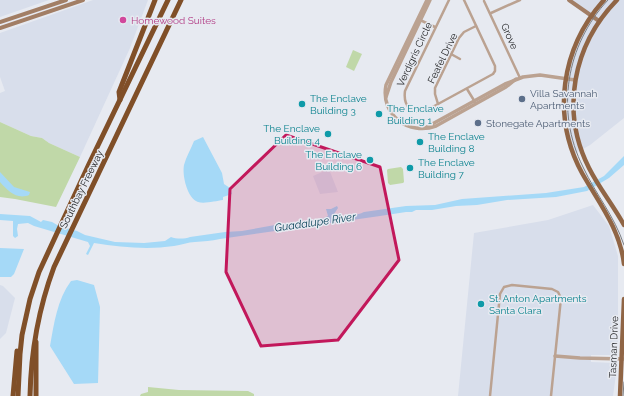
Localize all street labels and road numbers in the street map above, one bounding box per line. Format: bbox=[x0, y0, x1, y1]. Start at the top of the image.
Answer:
street label: Verdigris Circle bbox=[395, 20, 434, 88]
street label: Grove bbox=[499, 21, 520, 51]
street label: Feafel Drive bbox=[426, 31, 459, 85]
street label: Southbay Freeway bbox=[58, 148, 105, 230]
street label: Tasman Drive bbox=[607, 316, 620, 378]

